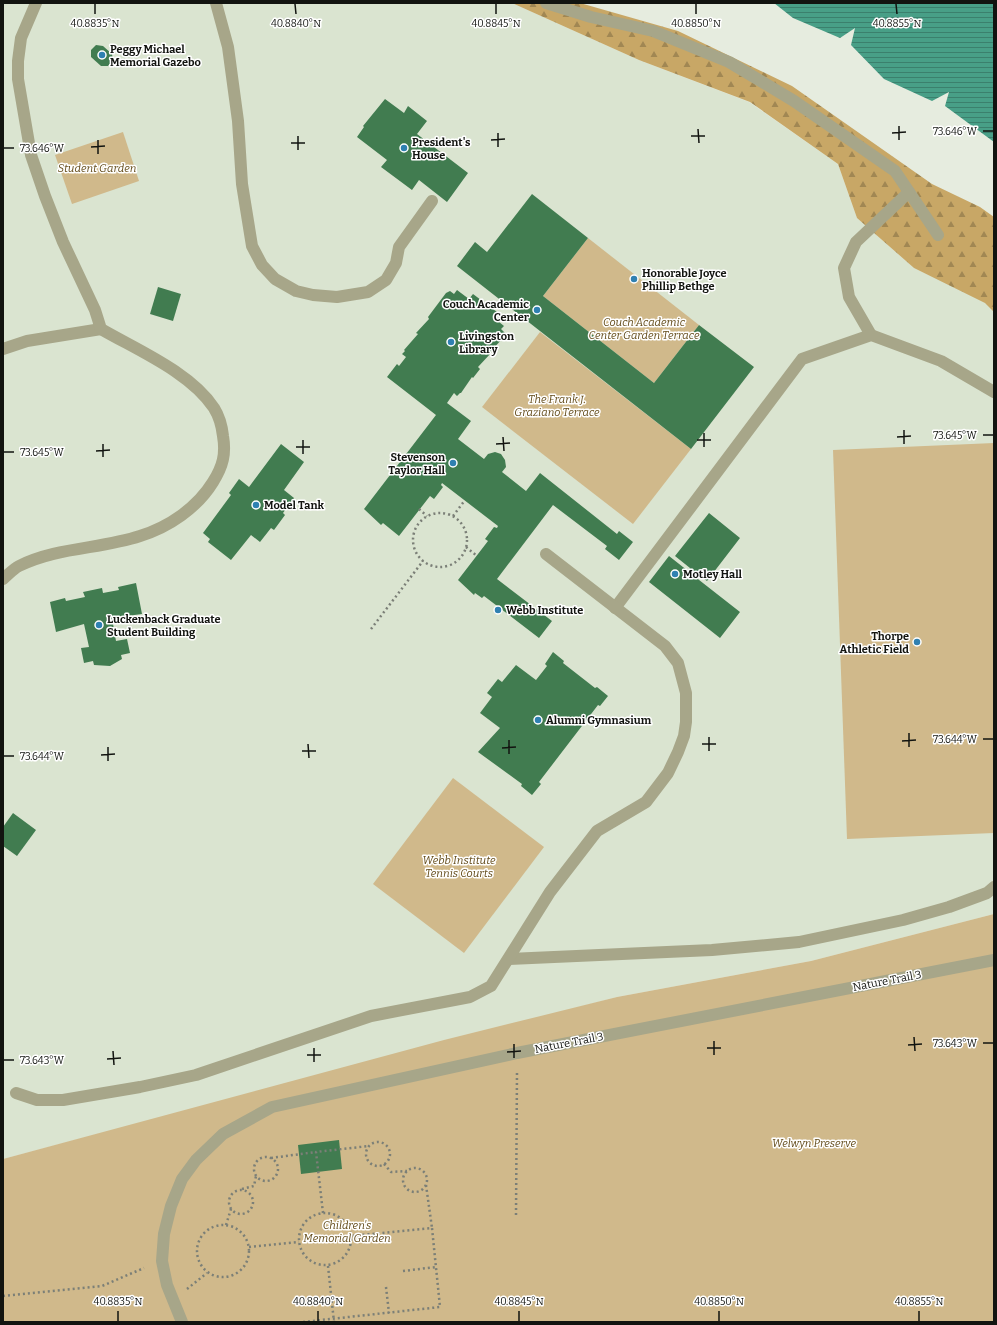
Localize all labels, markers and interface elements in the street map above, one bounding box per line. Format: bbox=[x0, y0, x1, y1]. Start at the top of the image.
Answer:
text: 40.8835°N bbox=[71, 18, 119, 30]
text: 40.8840°N bbox=[271, 18, 321, 30]
text: 40.8845°N bbox=[471, 18, 521, 30]
text: 40.8850°N bbox=[671, 18, 721, 30]
text: 40.8855°N bbox=[873, 18, 921, 30]
place label: Peggy Michael Memorial Gazebo bbox=[110, 43, 201, 69]
marker: Peggy Michael Memorial Gazebo bbox=[97, 50, 107, 60]
text: 73.646°W bbox=[933, 126, 978, 138]
place label: President's House bbox=[412, 136, 471, 162]
text: 73.646°W bbox=[20, 143, 65, 155]
marker: President's House bbox=[399, 143, 409, 153]
park label: Student Garden bbox=[58, 162, 137, 175]
place label: Honorable Joyce Phillip Bethge bbox=[642, 267, 727, 293]
marker: Honorable Joyce Phillip Bethge bbox=[629, 274, 639, 284]
place label: Couch Academic Center bbox=[443, 298, 530, 324]
marker: Couch Academic Center bbox=[532, 305, 542, 315]
park label: Couch Academic Center Garden Terrace bbox=[589, 316, 700, 342]
place label: Livingston Library bbox=[459, 330, 514, 356]
marker: Livingston Library bbox=[446, 337, 456, 347]
park label: The Frank J. Graziano Terrace bbox=[514, 393, 600, 419]
text: 73.645°W bbox=[933, 430, 978, 442]
text: 73.645°W bbox=[20, 447, 65, 459]
place label: Stevenson Taylor Hall bbox=[388, 451, 446, 477]
marker: Stevenson Taylor Hall bbox=[448, 458, 458, 468]
place label: Model Tank bbox=[264, 499, 324, 512]
marker: Model Tank bbox=[251, 500, 261, 510]
place label: Motley Hall bbox=[683, 568, 743, 581]
marker: Motley Hall bbox=[670, 569, 680, 579]
place label: Webb Institute bbox=[506, 604, 583, 617]
marker: Webb Institute bbox=[493, 605, 503, 615]
place label: Luckenback Graduate Student Building bbox=[107, 613, 221, 639]
marker: Luckenback Graduate Student Building bbox=[94, 620, 104, 630]
place label: Thorpe Athletic Field bbox=[840, 630, 909, 656]
marker: Thorpe Athletic Field bbox=[912, 637, 922, 647]
place label: Alumni Gymnasium bbox=[546, 714, 652, 727]
marker: Alumni Gymnasium bbox=[533, 715, 543, 725]
text: 73.644°W bbox=[933, 734, 978, 746]
text: 73.644°W bbox=[20, 751, 65, 763]
park label: Webb Institute Tennis Courts bbox=[422, 854, 496, 880]
street label: Nature Trail 3 bbox=[852, 968, 922, 994]
street label: Nature Trail 3 bbox=[534, 1030, 604, 1056]
text: 73.643°W bbox=[933, 1038, 978, 1050]
text: 73.643°W bbox=[20, 1055, 65, 1067]
park label: Welwyn Preserve bbox=[772, 1137, 856, 1150]
park label: Children's Memorial Garden bbox=[303, 1219, 391, 1245]
text: 40.8835°N bbox=[94, 1296, 142, 1308]
text: 40.8840°N bbox=[293, 1296, 343, 1308]
text: 40.8845°N bbox=[494, 1296, 544, 1308]
text: 40.8850°N bbox=[694, 1296, 744, 1308]
text: 40.8855°N bbox=[895, 1296, 943, 1308]

